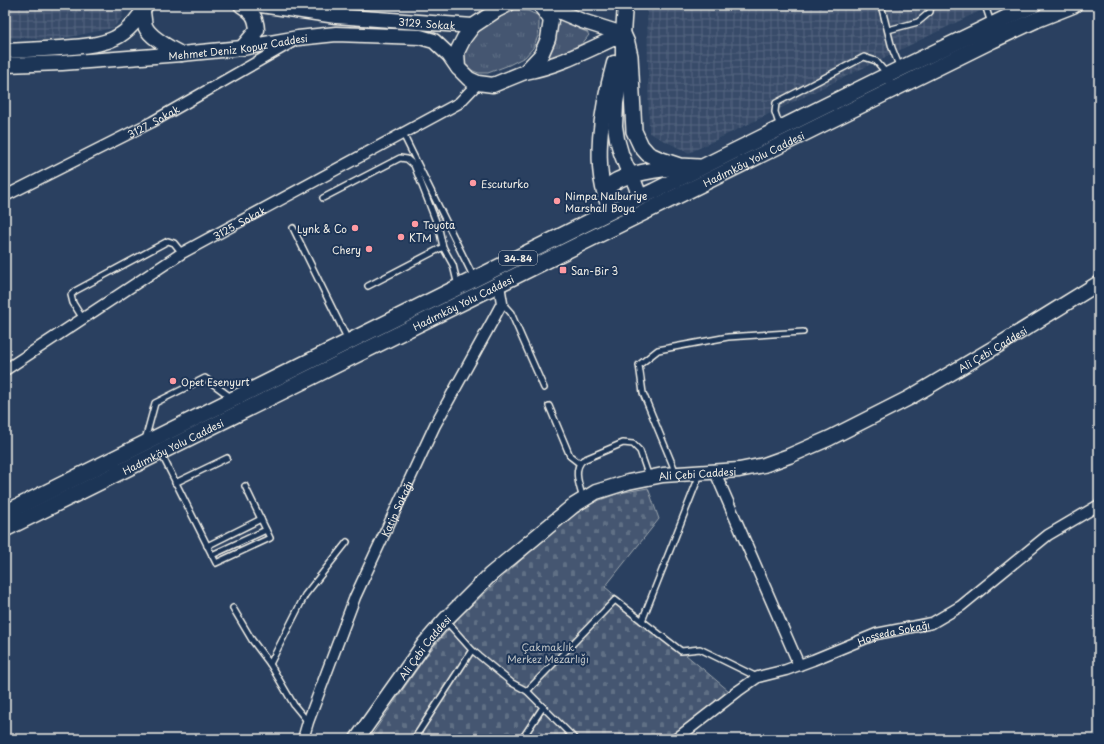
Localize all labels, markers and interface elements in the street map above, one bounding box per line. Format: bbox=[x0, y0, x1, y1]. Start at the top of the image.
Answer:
street label: 3129. Sokak bbox=[398, 13, 456, 32]
street label: Mehmet Deniz Kopuz Caddesi bbox=[168, 30, 309, 62]
street label: 3127. Sokak bbox=[124, 100, 182, 141]
street label: Hadımköy Yolu Caddesi bbox=[700, 127, 807, 190]
place label: Escuturko bbox=[481, 176, 529, 191]
marker: Escuturko bbox=[468, 178, 478, 188]
place label: Nimpa Nalburiye Marshall Boya bbox=[565, 188, 647, 216]
marker: Nimpa Nalburiye Marshall Boya bbox=[552, 196, 562, 206]
street label: 3125. Sokak bbox=[210, 202, 268, 243]
place label: Toyota bbox=[423, 217, 456, 232]
marker: Toyota bbox=[410, 219, 420, 229]
place label: Lynk & Co bbox=[297, 221, 347, 236]
marker: Lynk & Co bbox=[350, 223, 360, 233]
place label: KTM bbox=[409, 230, 432, 245]
marker: KTM bbox=[396, 232, 406, 242]
place label: Chery bbox=[332, 242, 361, 257]
marker: Chery bbox=[364, 244, 374, 254]
road number: 34-84 bbox=[499, 251, 537, 265]
place label: San-Bir 3 bbox=[571, 263, 618, 278]
marker: San-Bir 3 bbox=[558, 265, 568, 275]
street label: Hadımköy Yolu Caddesi bbox=[410, 271, 516, 333]
street label: Ali Çebi Caddesi bbox=[955, 322, 1030, 375]
place label: Opet Esenyurt bbox=[181, 374, 250, 389]
marker: Opet Esenyurt bbox=[168, 376, 178, 386]
street label: Hadımköy Yolu Caddesi bbox=[119, 414, 226, 477]
street label: Ali Çebi Caddesi bbox=[657, 463, 737, 483]
street label: Katip Sokağı bbox=[377, 478, 416, 539]
street label: Ali Çebi Caddesi bbox=[394, 611, 454, 682]
street label: Hoşseda Sokağı bbox=[855, 616, 931, 649]
park label: Çakmaklık Merkez Mezarlığı bbox=[507, 639, 589, 666]

